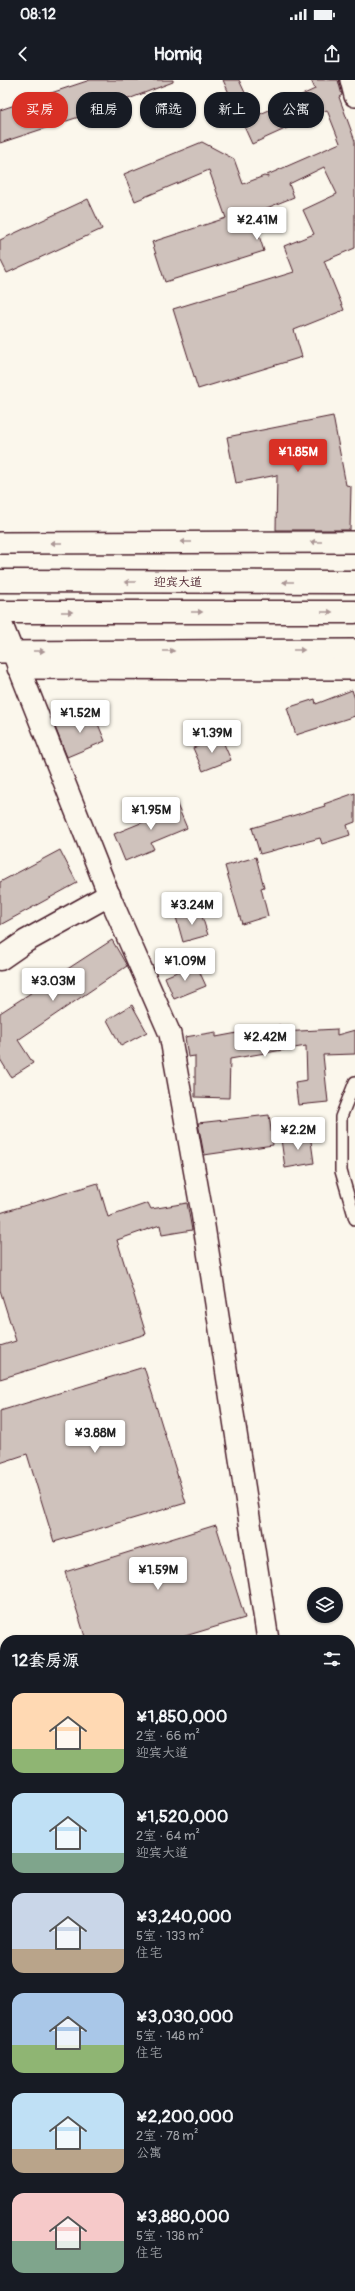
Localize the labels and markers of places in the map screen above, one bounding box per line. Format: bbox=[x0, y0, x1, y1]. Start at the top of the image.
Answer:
pin: ¥2.41M bbox=[224, 207, 290, 241]
pin: ¥1.85M bbox=[265, 439, 331, 473]
pin: ¥1.52M bbox=[47, 700, 113, 734]
pin: ¥1.39M bbox=[179, 720, 245, 754]
pin: ¥1.95M bbox=[118, 797, 184, 831]
pin: ¥3.24M bbox=[159, 892, 225, 926]
pin: ¥1.09M bbox=[152, 948, 218, 982]
pin: ¥3.03M bbox=[20, 968, 86, 1002]
pin: ¥2.42M bbox=[232, 1024, 298, 1058]
pin: ¥2.2M bbox=[270, 1117, 326, 1151]
pin: ¥3.88M bbox=[62, 1420, 128, 1454]
pin: ¥1.59M bbox=[125, 1557, 191, 1591]

